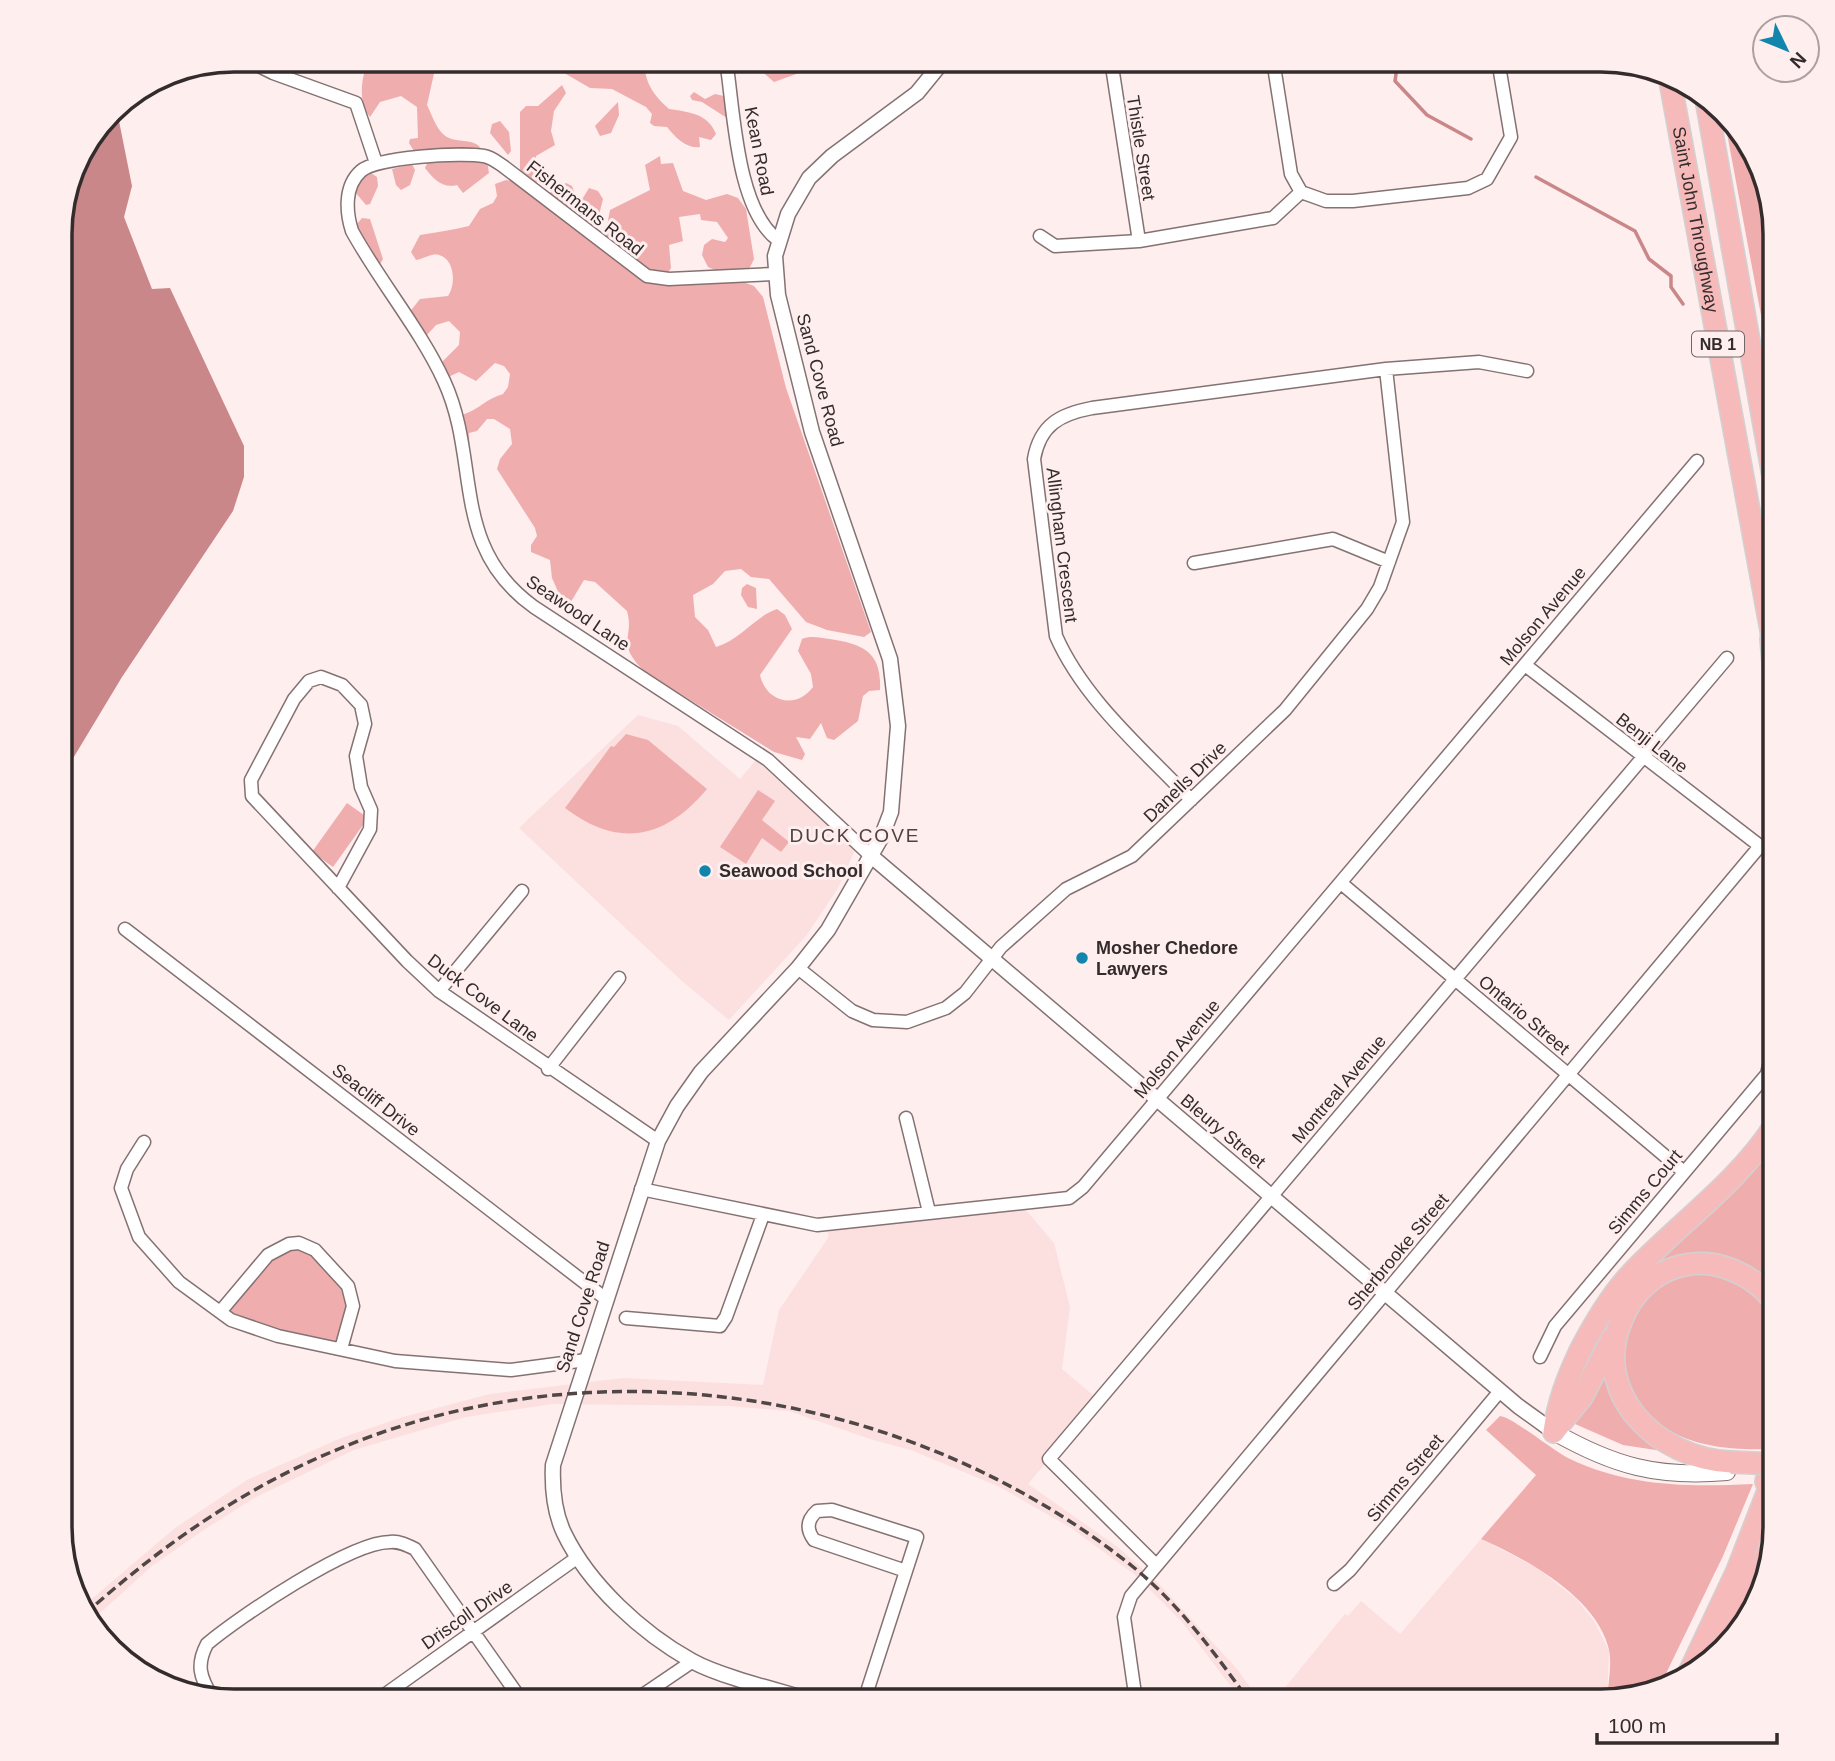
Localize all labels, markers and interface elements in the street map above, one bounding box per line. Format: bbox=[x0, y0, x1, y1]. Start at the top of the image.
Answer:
north arrow bbox=[1751, 14, 1821, 84]
text: N bbox=[1786, 48, 1810, 72]
street label: Thistle Street bbox=[1123, 94, 1159, 202]
street label: Kean Road bbox=[741, 105, 777, 197]
street label: Saint John Throughway bbox=[1669, 125, 1722, 314]
street label: Fishermans Road bbox=[523, 156, 647, 260]
street label: Sand Cove Road bbox=[793, 311, 847, 449]
road number: NB 1 bbox=[1692, 332, 1744, 356]
street label: Allingham Crescent bbox=[1043, 466, 1081, 624]
street label: Molson Avenue bbox=[1496, 563, 1590, 669]
street label: Seawood Lane bbox=[523, 571, 633, 655]
street label: Benji Lane bbox=[1612, 709, 1692, 777]
street label: Danells Drive bbox=[1140, 738, 1230, 826]
district label: DUCK COVE bbox=[790, 825, 920, 846]
place label: Seawood School bbox=[719, 861, 863, 881]
marker: Seawood School bbox=[697, 863, 713, 879]
place label: Mosher Chedore Lawyers bbox=[1096, 938, 1238, 979]
street label: Duck Cove Lane bbox=[424, 950, 542, 1046]
marker: Mosher Chedore Lawyers bbox=[1074, 950, 1090, 966]
street label: Ontario Street bbox=[1475, 971, 1573, 1059]
street label: Molson Avenue bbox=[1130, 996, 1224, 1102]
street label: Montreal Avenue bbox=[1288, 1031, 1390, 1147]
street label: Seacliff Drive bbox=[328, 1060, 424, 1140]
street label: Bleury Street bbox=[1177, 1090, 1269, 1172]
street label: Simms Court bbox=[1604, 1146, 1686, 1238]
street label: Sherbrooke Street bbox=[1343, 1190, 1453, 1314]
street label: Sand Cove Road bbox=[552, 1239, 614, 1375]
street label: Simms Street bbox=[1363, 1430, 1447, 1526]
street label: Driscoll Drive bbox=[418, 1576, 516, 1654]
scale bar bbox=[1597, 1702, 1777, 1746]
text: 100 m bbox=[1608, 1714, 1666, 1737]

